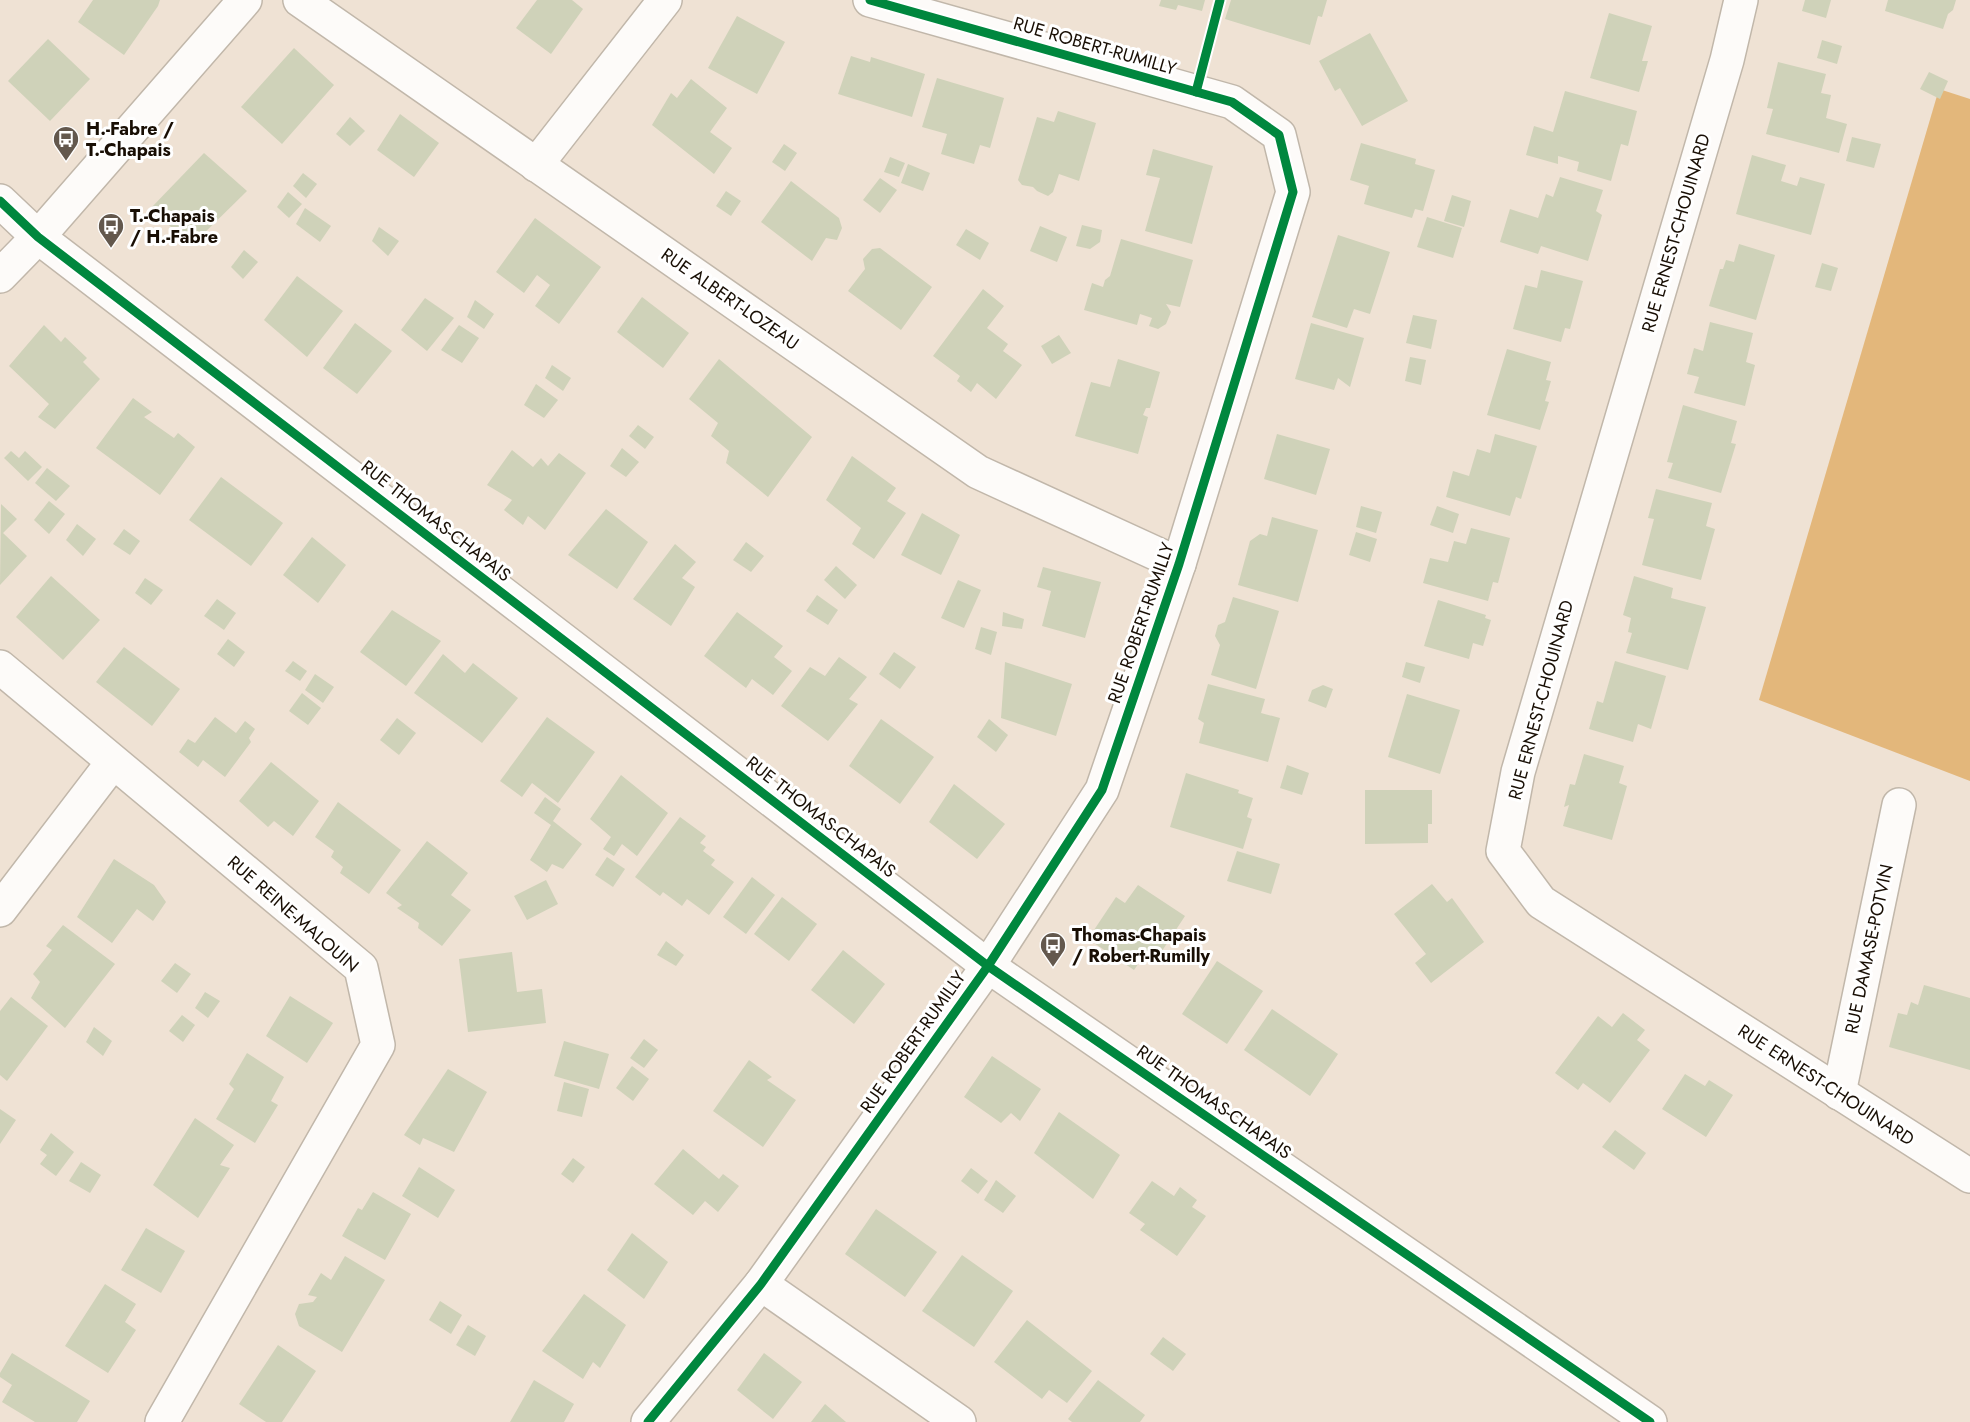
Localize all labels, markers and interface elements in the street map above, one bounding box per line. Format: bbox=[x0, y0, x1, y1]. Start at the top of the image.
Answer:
street label: RUE ROBERT-RUMILLY bbox=[1010, 10, 1180, 82]
place label: H.-Fabre / T.-Chapais bbox=[86, 116, 174, 163]
bus stop icon: H.-Fabre / T.-Chapais bbox=[51, 124, 81, 162]
street label: RUE ERNEST-CHOUINARD bbox=[1635, 131, 1717, 335]
place label: T.-Chapais / H.-Fabre bbox=[130, 203, 218, 250]
bus stop icon: T.-Chapais / H.-Fabre bbox=[96, 211, 126, 249]
street label: RUE ALBERT-LOZEAU bbox=[656, 242, 804, 356]
street label: RUE THOMAS-CHAPAIS bbox=[355, 454, 517, 588]
street label: RUE ROBERT-RUMILLY bbox=[1101, 538, 1181, 707]
street label: RUE ERNEST-CHOUINARD bbox=[1502, 597, 1580, 803]
street label: RUE THOMAS-CHAPAIS bbox=[740, 750, 902, 884]
street label: RUE REINE-MALOUIN bbox=[222, 850, 364, 978]
street label: RUE DAMASE-POTVIN bbox=[1838, 862, 1900, 1036]
place label: Thomas-Chapais / Robert-Rumilly bbox=[1072, 922, 1211, 969]
bus stop icon: Thomas-Chapais / Robert-Rumilly bbox=[1038, 930, 1068, 968]
street label: RUE ROBERT-RUMILLY bbox=[854, 965, 972, 1118]
street label: RUE ERNEST-CHOUINARD bbox=[1733, 1018, 1919, 1152]
street label: RUE THOMAS-CHAPAIS bbox=[1131, 1039, 1297, 1166]

